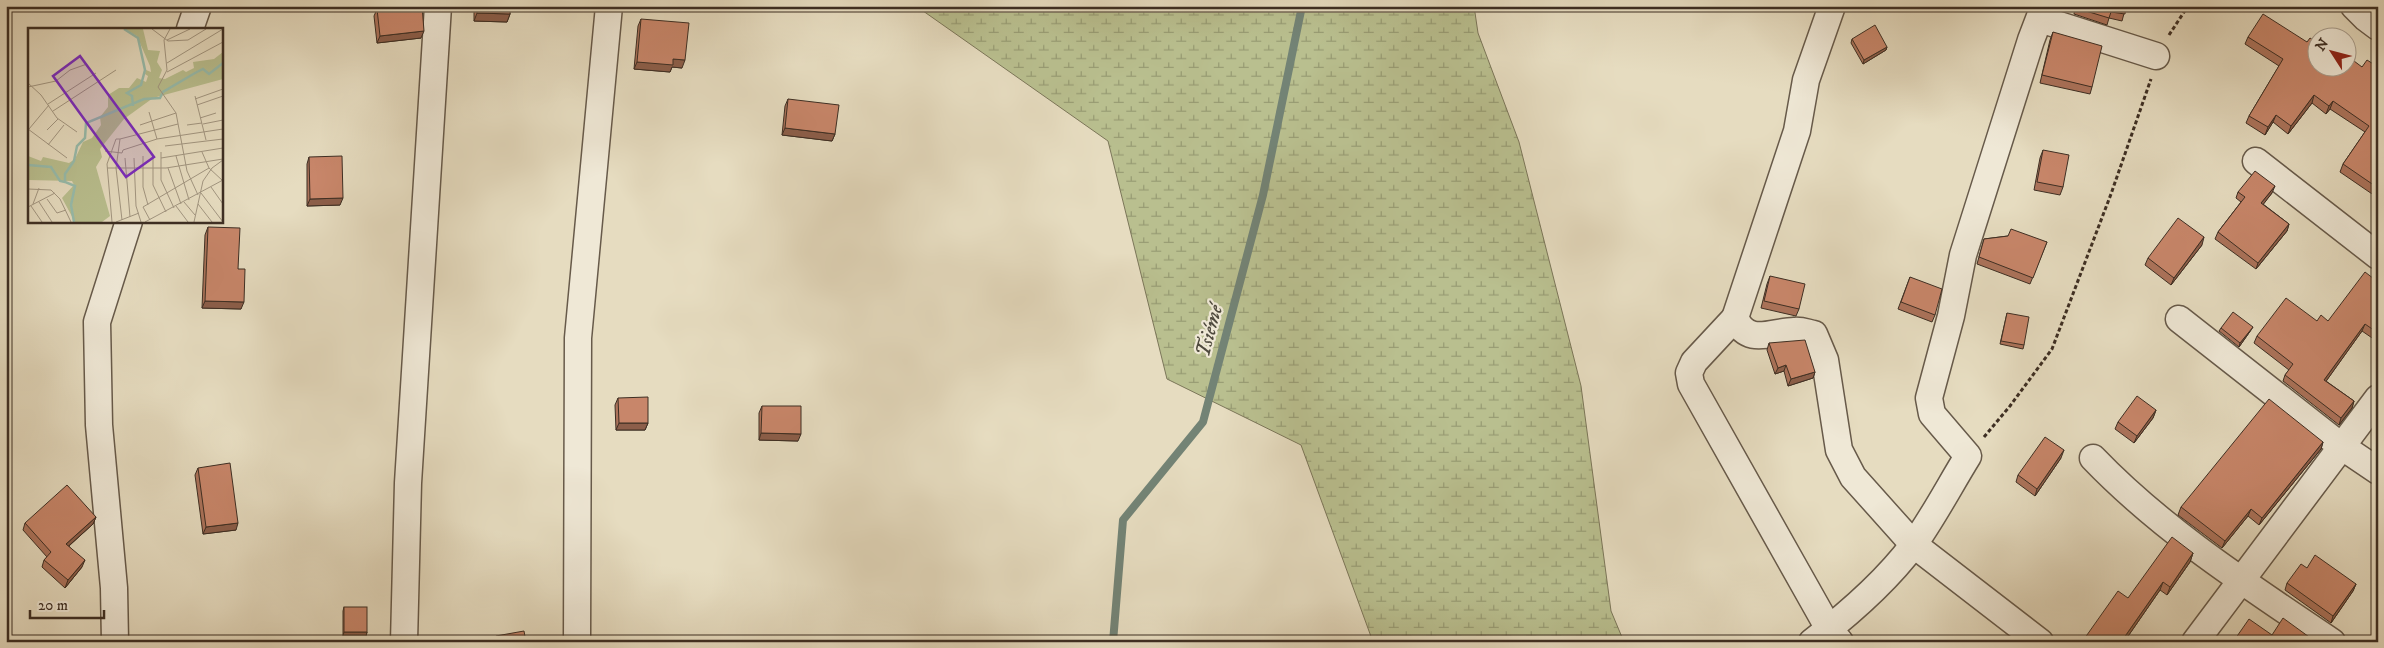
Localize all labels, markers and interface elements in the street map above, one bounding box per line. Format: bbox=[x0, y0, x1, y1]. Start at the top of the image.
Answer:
inset map bbox=[28, 28, 222, 222]
north arrow bbox=[2306, 28, 2356, 78]
text: N bbox=[2312, 35, 2333, 55]
water label: Tsiémé bbox=[1191, 299, 1230, 360]
scale bar bbox=[30, 588, 104, 620]
text: 20 m bbox=[38, 596, 68, 615]

